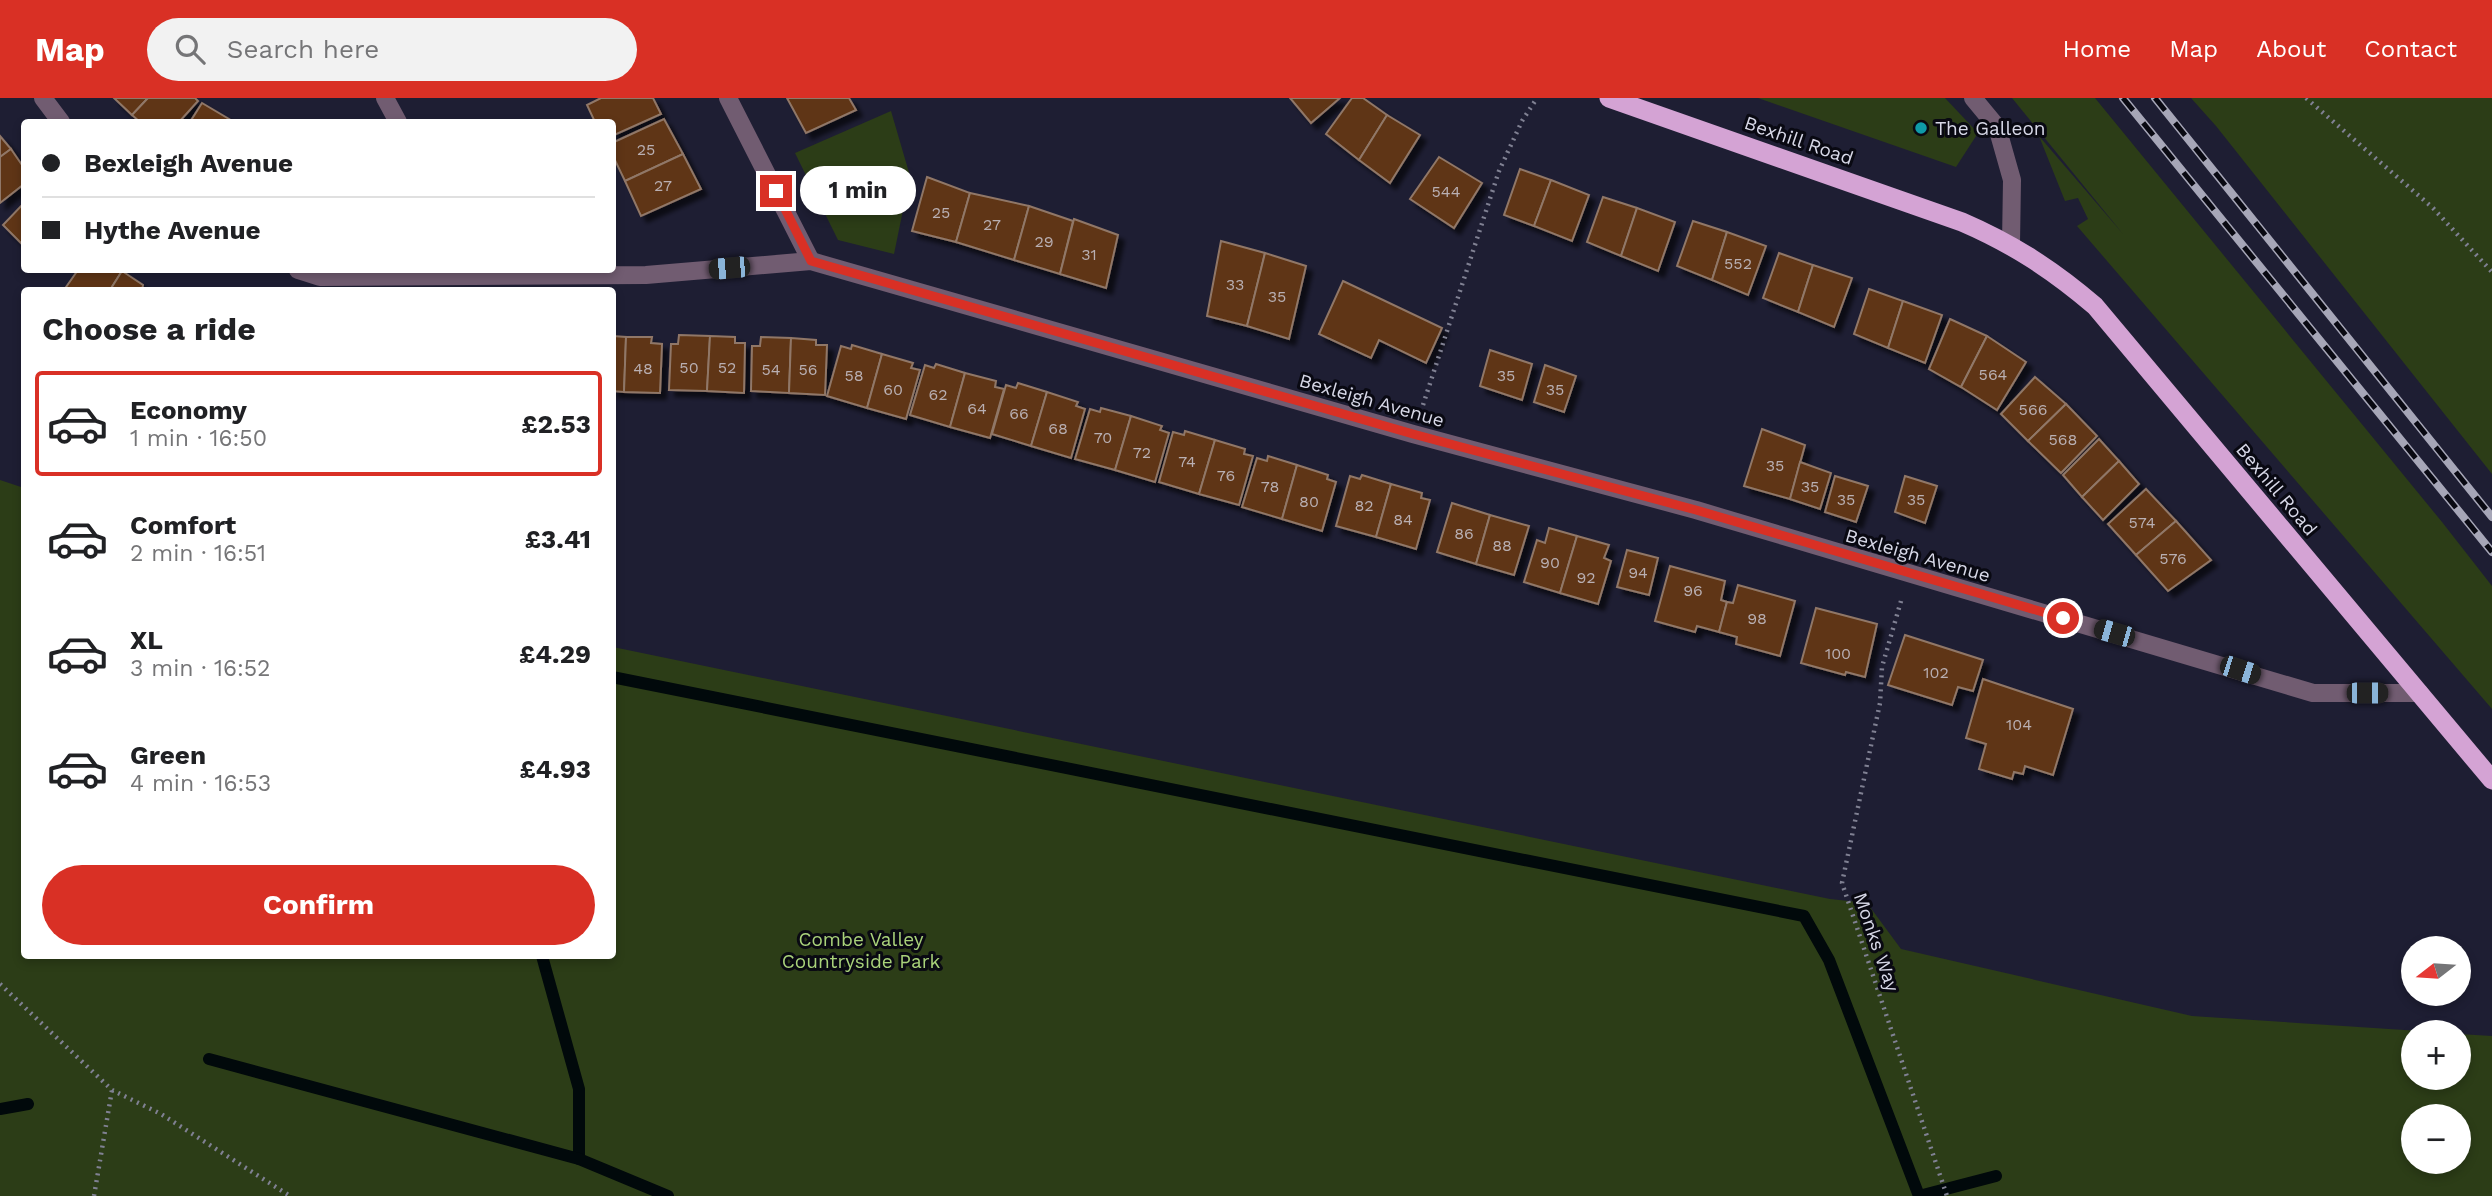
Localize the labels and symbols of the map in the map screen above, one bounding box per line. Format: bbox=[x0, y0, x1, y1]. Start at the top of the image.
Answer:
street label: Bexhill Road bbox=[1741, 111, 1856, 170]
place label: The Galleon bbox=[1935, 117, 2046, 140]
marker: The Galleon bbox=[1913, 120, 1929, 136]
house number: 25 bbox=[637, 140, 655, 159]
callout: 1 min bbox=[800, 166, 916, 216]
route end bbox=[760, 175, 792, 207]
house number: 27 bbox=[654, 176, 672, 195]
house number: 544 bbox=[1432, 182, 1461, 201]
house number: 25 bbox=[932, 203, 950, 222]
house number: 27 bbox=[983, 215, 1001, 234]
house number: 29 bbox=[1034, 232, 1054, 251]
house number: 31 bbox=[1081, 245, 1097, 264]
house number: 552 bbox=[1724, 254, 1752, 273]
car bbox=[708, 256, 751, 280]
house number: 33 bbox=[1226, 275, 1244, 294]
house number: 35 bbox=[1268, 287, 1286, 306]
house number: 50 bbox=[679, 358, 699, 377]
house number: 52 bbox=[718, 358, 736, 377]
house number: 48 bbox=[633, 359, 653, 378]
house number: 54 bbox=[761, 360, 781, 379]
house number: 56 bbox=[798, 360, 818, 379]
house number: 564 bbox=[1979, 365, 2008, 384]
house number: 58 bbox=[844, 366, 864, 385]
house number: 35 bbox=[1497, 366, 1515, 385]
street label: Bexleigh Avenue bbox=[1297, 369, 1447, 432]
house number: 60 bbox=[883, 380, 903, 399]
house number: 35 bbox=[1546, 380, 1564, 399]
house number: 62 bbox=[928, 385, 948, 404]
house number: 64 bbox=[967, 399, 987, 418]
house number: 566 bbox=[2019, 400, 2047, 419]
house number: 66 bbox=[1009, 404, 1029, 423]
house number: 68 bbox=[1048, 419, 1068, 438]
house number: 70 bbox=[1094, 428, 1112, 447]
house number: 568 bbox=[2049, 430, 2077, 449]
street label: Bexhill Road bbox=[2231, 438, 2322, 540]
house number: 72 bbox=[1133, 443, 1151, 462]
house number: 74 bbox=[1178, 452, 1196, 471]
house number: 35 bbox=[1766, 456, 1784, 475]
house number: 76 bbox=[1217, 466, 1235, 485]
house number: 78 bbox=[1261, 477, 1279, 496]
house number: 35 bbox=[1801, 477, 1819, 496]
house number: 35 bbox=[1837, 490, 1855, 509]
house number: 35 bbox=[1907, 490, 1925, 509]
house number: 80 bbox=[1299, 492, 1319, 511]
house number: 82 bbox=[1354, 496, 1374, 515]
house number: 84 bbox=[1393, 510, 1413, 529]
house number: 574 bbox=[2129, 513, 2156, 532]
house number: 86 bbox=[1454, 524, 1474, 543]
street label: Bexleigh Avenue bbox=[1843, 524, 1993, 587]
house number: 88 bbox=[1492, 536, 1512, 555]
house number: 576 bbox=[2159, 549, 2187, 568]
house number: 90 bbox=[1540, 553, 1560, 572]
house number: 94 bbox=[1628, 563, 1648, 582]
house number: 92 bbox=[1576, 568, 1596, 587]
house number: 96 bbox=[1683, 581, 1703, 600]
route start bbox=[2047, 602, 2079, 634]
house number: 98 bbox=[1747, 609, 1767, 628]
car bbox=[2091, 617, 2138, 649]
house number: 100 bbox=[1825, 644, 1851, 663]
car bbox=[2217, 654, 2264, 686]
house number: 102 bbox=[1923, 663, 1949, 682]
car bbox=[2347, 683, 2389, 704]
house number: 104 bbox=[2006, 715, 2032, 734]
street label: Monks Way bbox=[1849, 890, 1904, 995]
park label: Combe Valley Countryside Park bbox=[782, 928, 940, 973]
north arrow bbox=[2401, 936, 2471, 1006]

